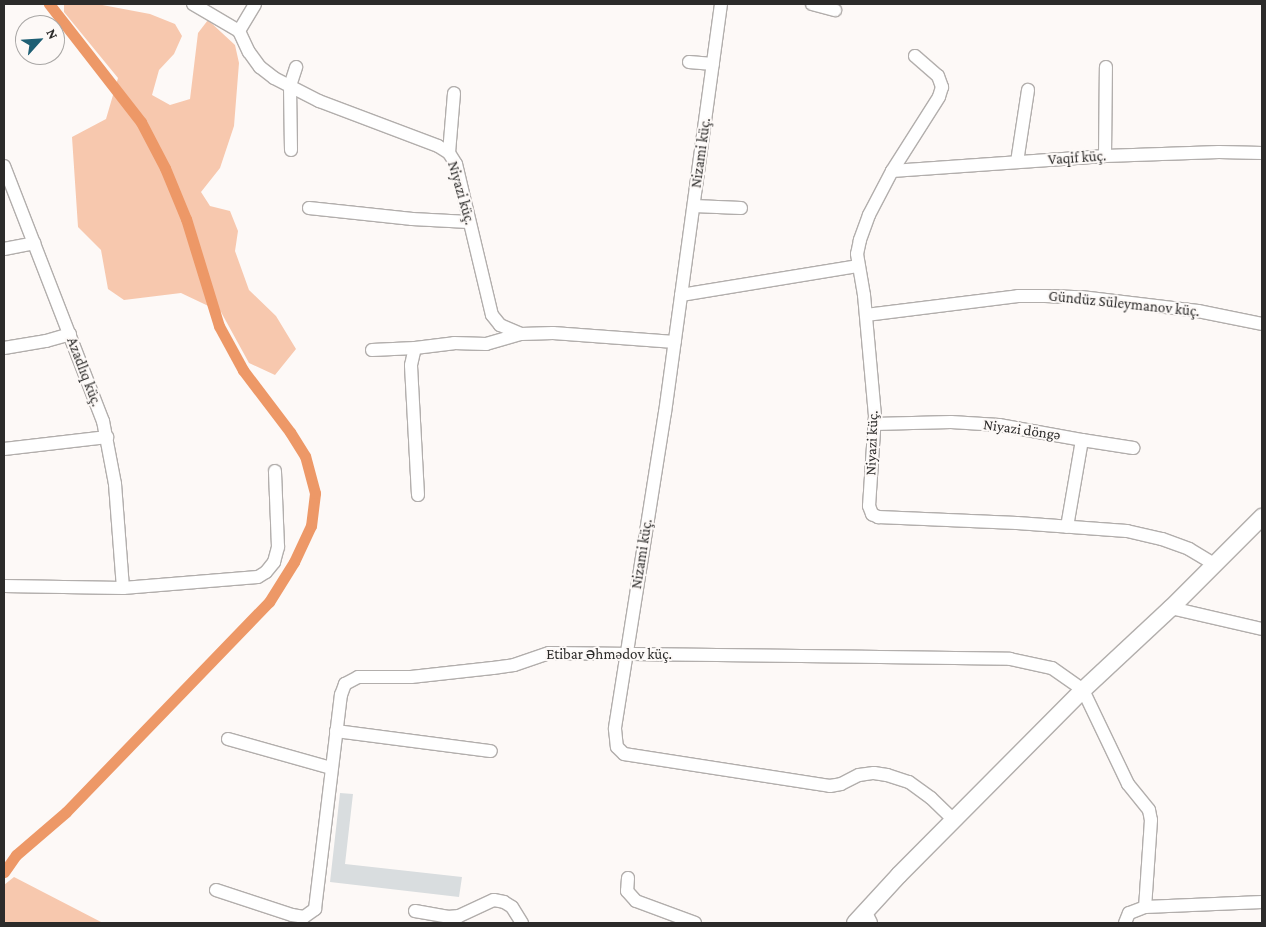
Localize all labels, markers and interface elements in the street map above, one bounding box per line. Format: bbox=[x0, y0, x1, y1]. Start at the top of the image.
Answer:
north arrow bbox=[15, 15, 65, 65]
text: N bbox=[43, 26, 62, 42]
street label: Nizami küç. bbox=[687, 117, 715, 189]
street label: Vaqif küç. bbox=[1047, 147, 1107, 169]
street label: Niyazi küç. bbox=[443, 159, 479, 227]
street label: Gündüz Süleymanov küç. bbox=[1048, 287, 1200, 321]
street label: Azadlıq küç. bbox=[63, 335, 105, 409]
street label: Niyazi küç. bbox=[862, 410, 882, 476]
street label: Niyazi döngə bbox=[982, 416, 1062, 444]
street label: Nizami küç. bbox=[628, 518, 656, 590]
street label: Etibar Əhmədov küç. bbox=[546, 646, 672, 664]

